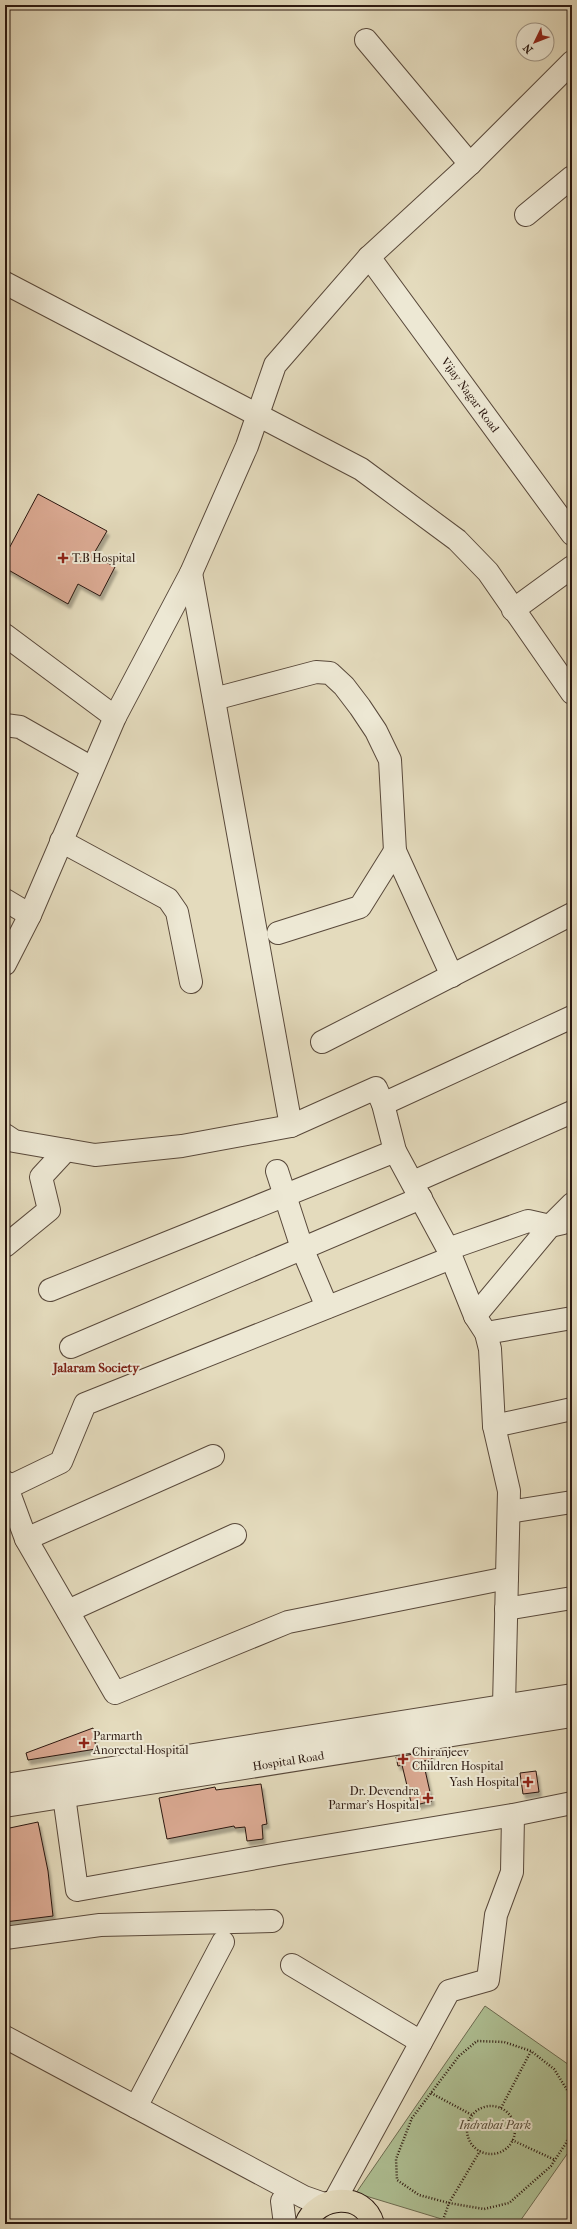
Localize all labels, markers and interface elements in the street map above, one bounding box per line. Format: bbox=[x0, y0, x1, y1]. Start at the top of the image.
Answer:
north arrow bbox=[515, 22, 555, 62]
text: N bbox=[520, 41, 536, 56]
street label: Vijay Nagar Road bbox=[437, 354, 502, 436]
place label: T.B Hospital bbox=[72, 551, 136, 565]
marker: T.B Hospital bbox=[57, 552, 69, 564]
district label: Jalaram Society bbox=[51, 1360, 140, 1376]
place label: Parmarth Anorectal Hospital bbox=[92, 1729, 189, 1757]
marker: Parmarth Anorectal Hospital bbox=[78, 1737, 90, 1749]
place label: Chiranjeev Children Hospital bbox=[412, 1745, 504, 1773]
street label: Hospital Road bbox=[252, 1748, 326, 1774]
marker: Chiranjeev Children Hospital bbox=[397, 1753, 409, 1765]
place label: Yash Hospital bbox=[449, 1775, 520, 1789]
marker: Yash Hospital bbox=[522, 1776, 534, 1788]
place label: Dr. Devendra Parmar's Hospital bbox=[328, 1784, 420, 1812]
marker: Dr. Devendra Parmar's Hospital bbox=[422, 1792, 434, 1804]
park label: Indrabai Park bbox=[458, 2118, 531, 2132]

